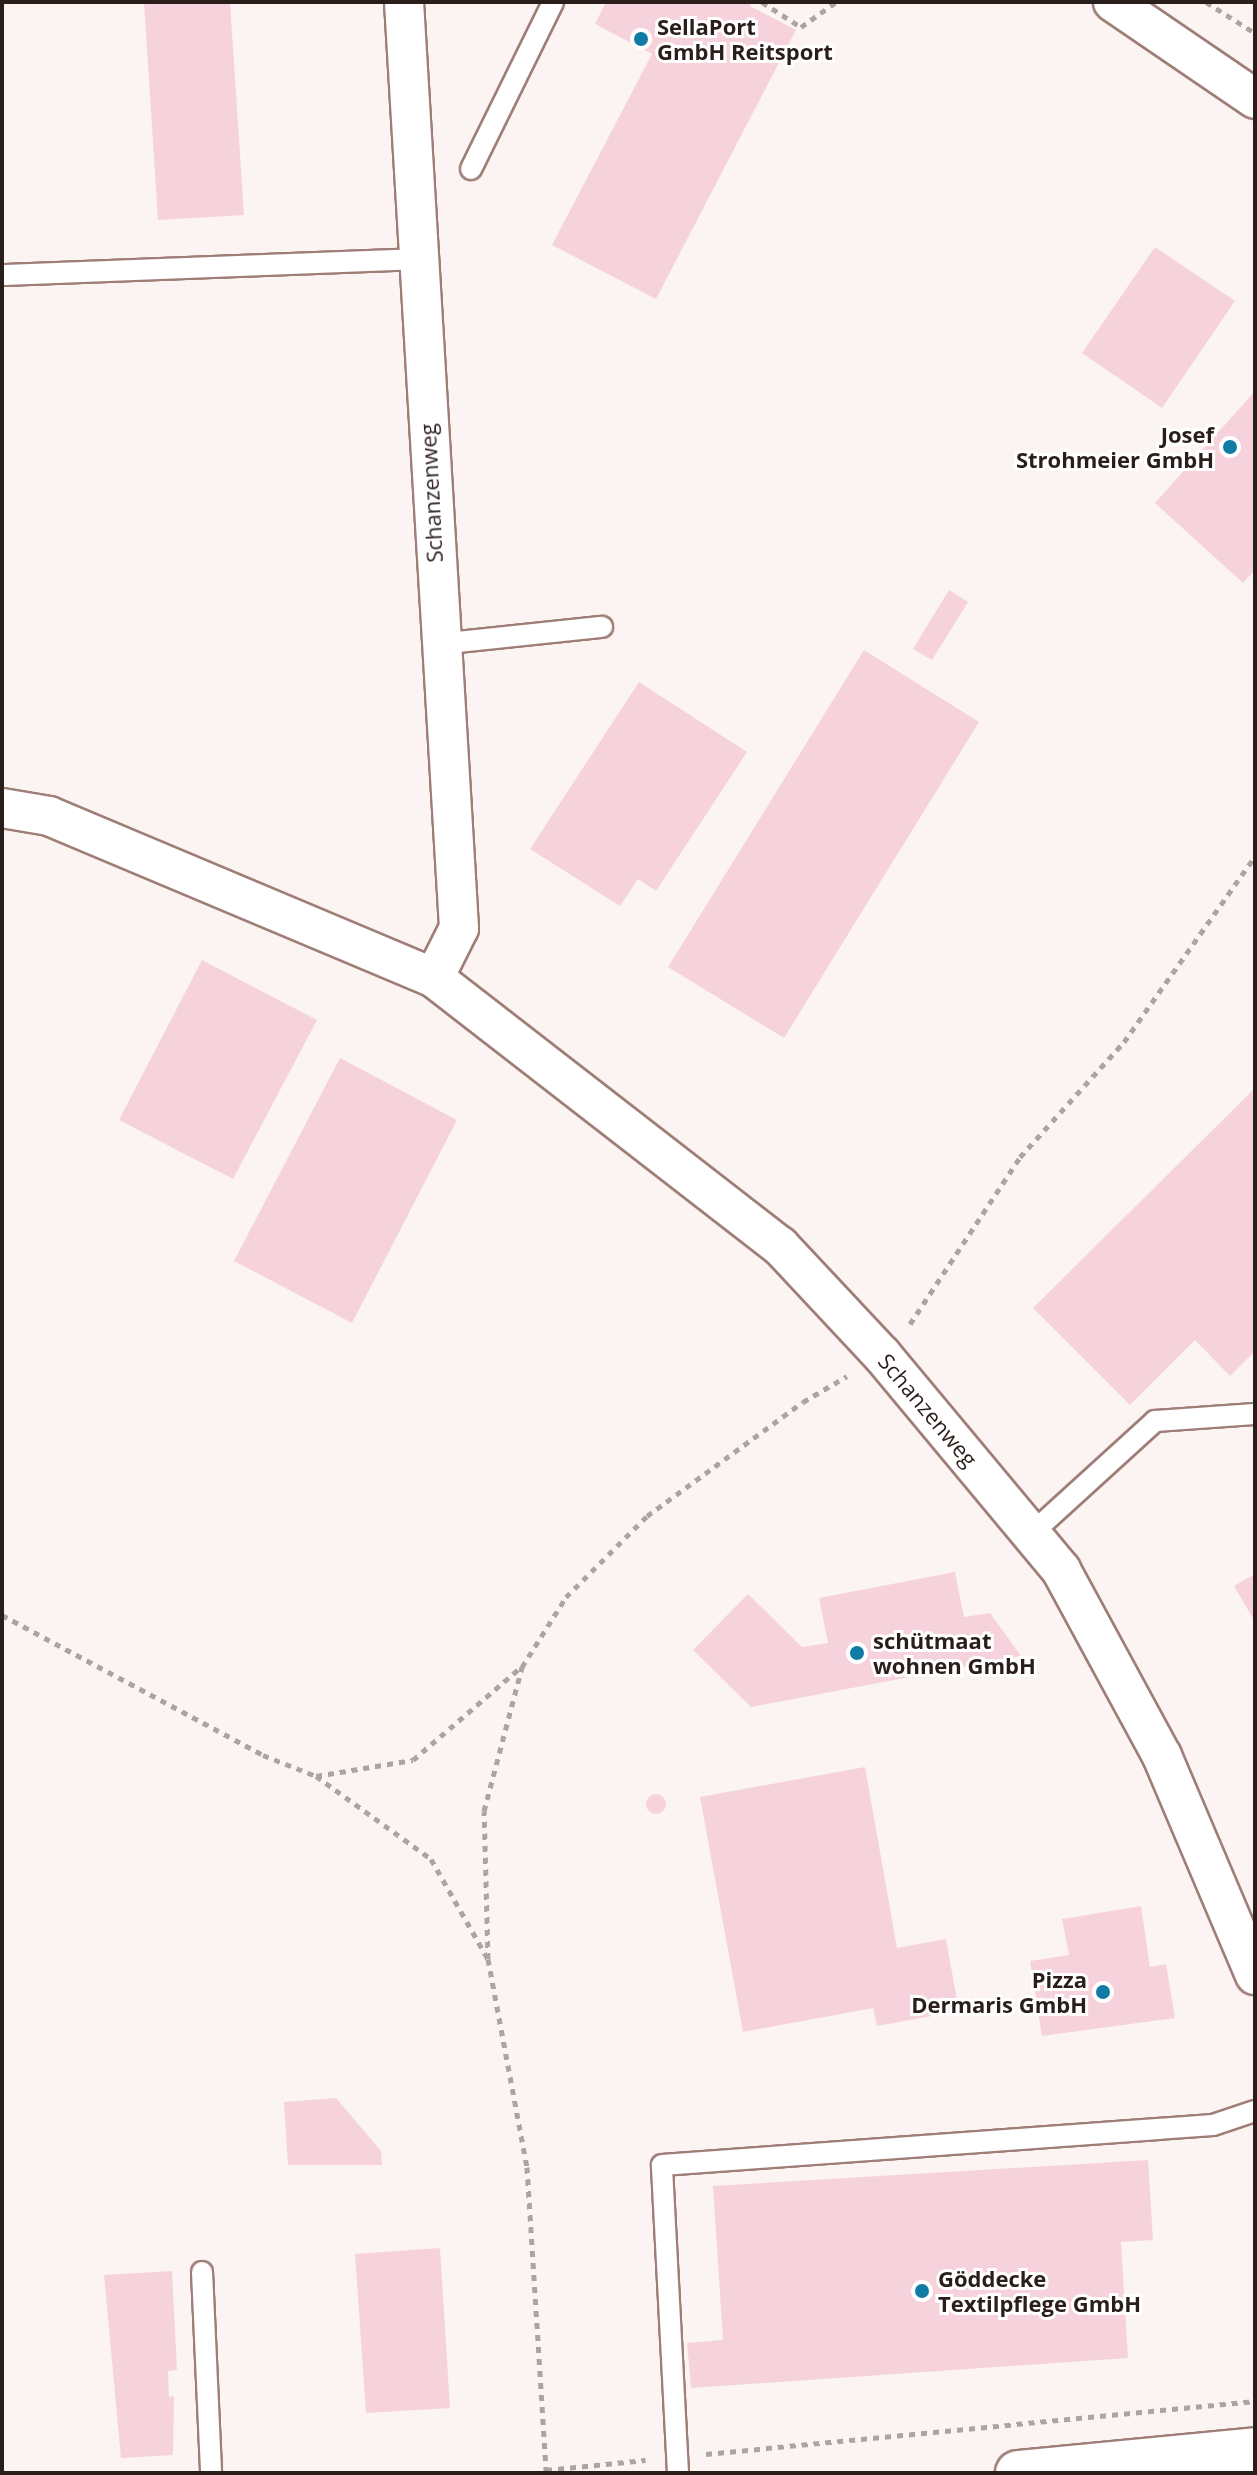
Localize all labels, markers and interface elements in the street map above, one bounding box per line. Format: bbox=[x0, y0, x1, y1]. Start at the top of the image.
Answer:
place label: SellaPort GmbH Reitsport bbox=[657, 13, 833, 64]
marker: SellaPort GmbH Reitsport bbox=[632, 30, 650, 48]
place label: Josef Strohmeier GmbH bbox=[1016, 421, 1214, 472]
street label: Schanzenweg bbox=[414, 423, 448, 563]
marker: Josef Strohmeier GmbH bbox=[1221, 438, 1239, 456]
street label: Schanzenweg bbox=[873, 1348, 983, 1472]
place label: schütmaat wohnen GmbH bbox=[873, 1627, 1036, 1678]
marker: schütmaat wohnen GmbH bbox=[848, 1644, 866, 1662]
place label: Pizza Dermaris GmbH bbox=[911, 1966, 1087, 2018]
marker: Pizza Dermaris GmbH bbox=[1094, 1983, 1112, 2001]
place label: Göddecke Textilpflege GmbH bbox=[938, 2265, 1141, 2316]
marker: Göddecke Textilpflege GmbH bbox=[913, 2282, 931, 2300]

